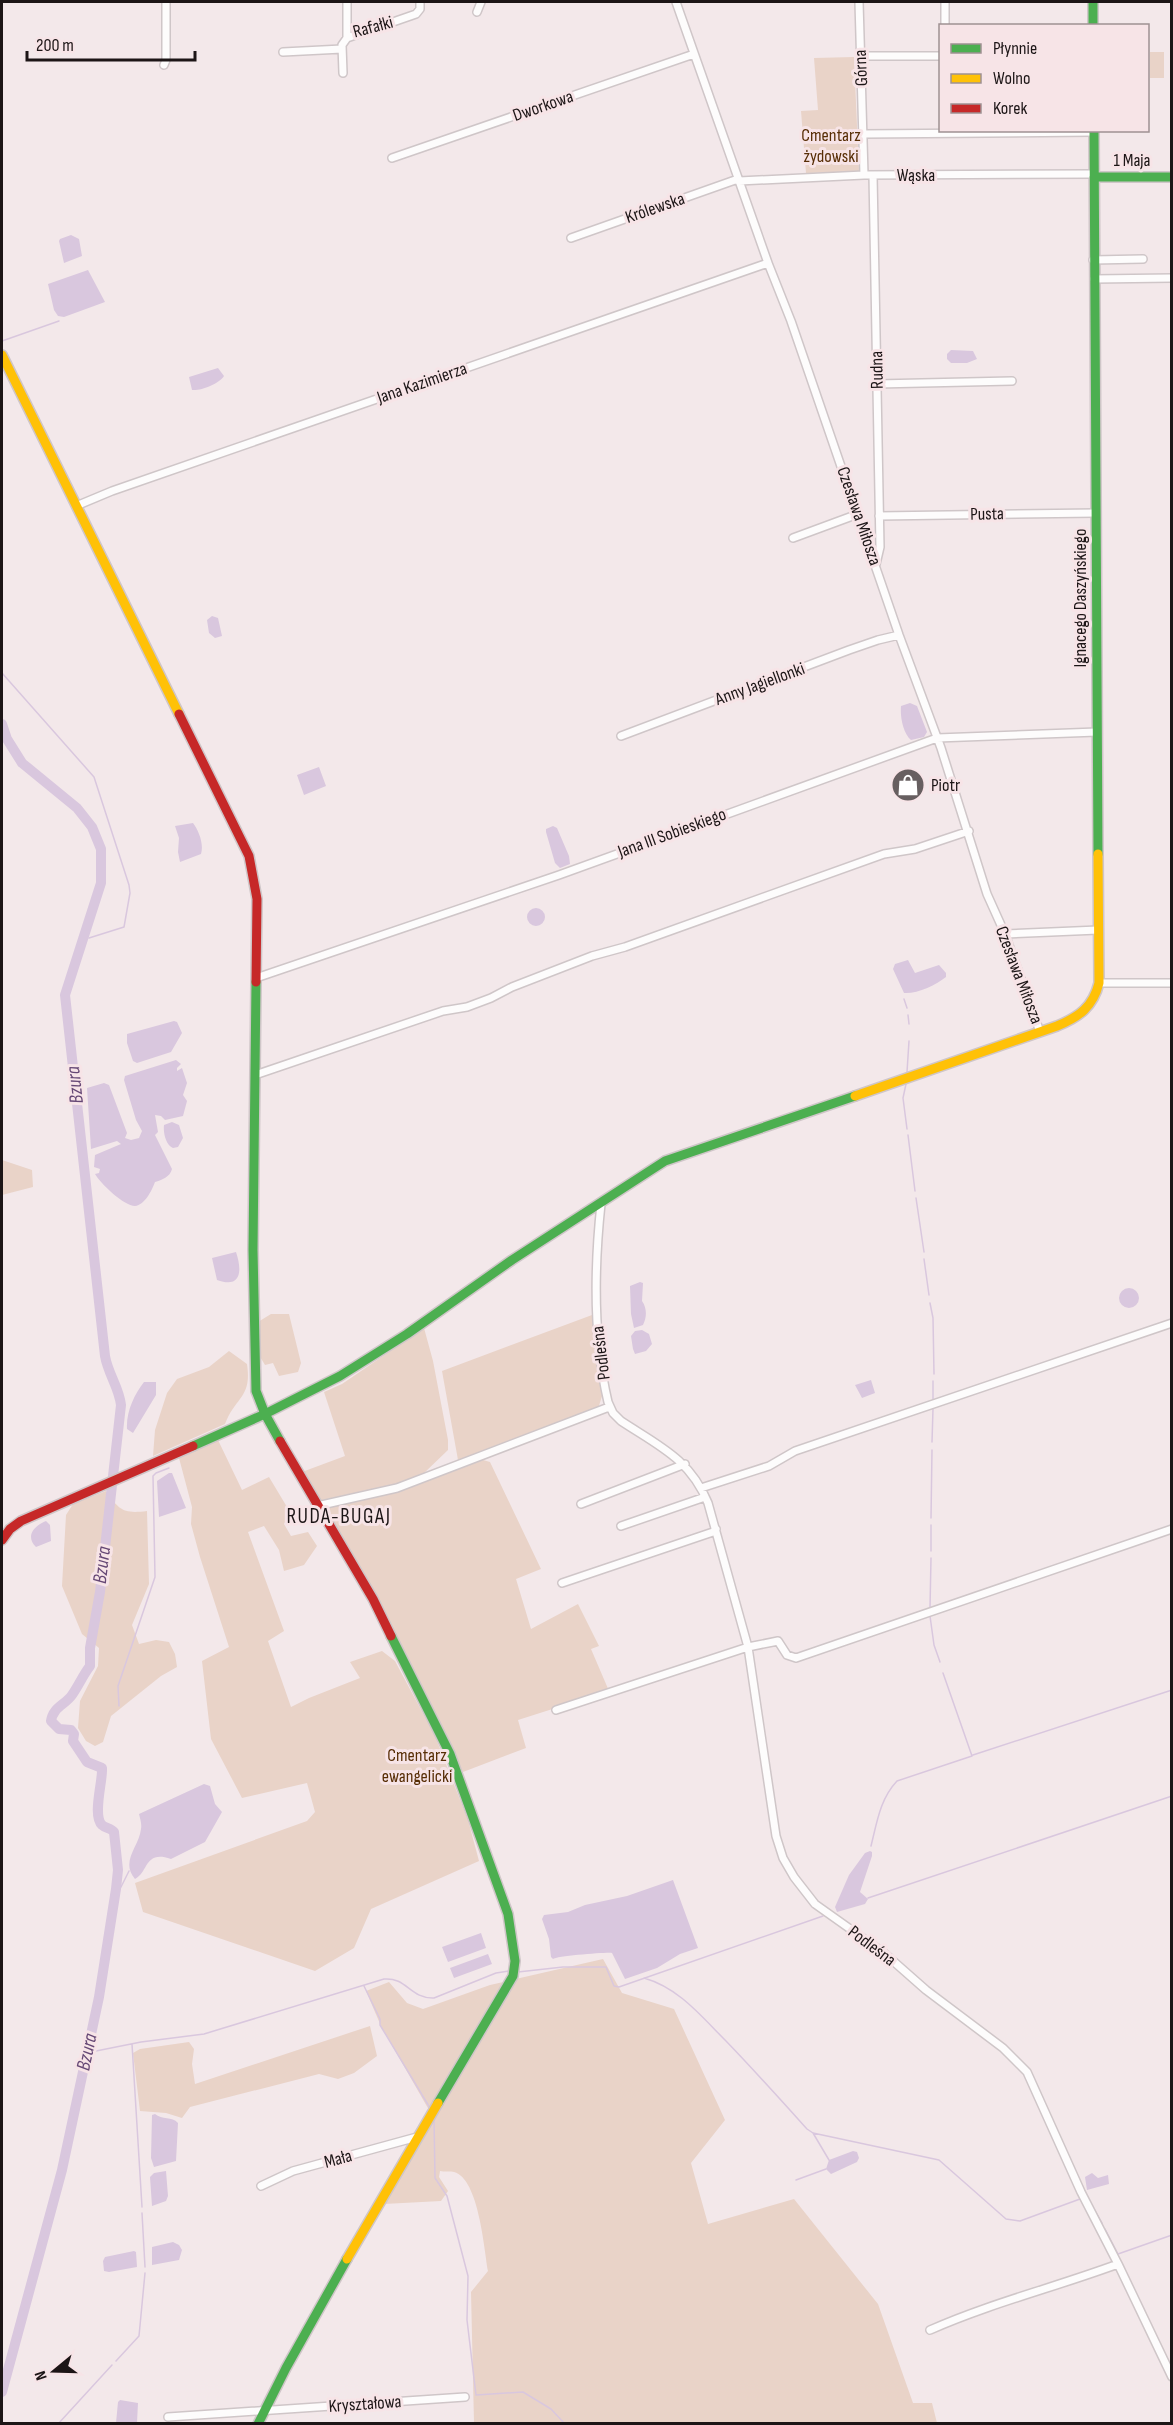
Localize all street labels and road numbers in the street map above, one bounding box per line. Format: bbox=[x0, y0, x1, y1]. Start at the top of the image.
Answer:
street label: Rafałki bbox=[351, 12, 395, 42]
street label: Górna bbox=[850, 49, 872, 87]
street label: Dworkowa bbox=[510, 86, 576, 126]
street label: 1 Maja bbox=[1114, 150, 1151, 171]
street label: Wąska bbox=[897, 165, 935, 186]
street label: Królewska bbox=[623, 188, 687, 228]
street label: Rudna bbox=[866, 351, 888, 389]
street label: Jana Kazimierza bbox=[373, 358, 470, 408]
street label: Czesława Miłosza bbox=[832, 464, 886, 568]
street label: Pusta bbox=[970, 503, 1004, 525]
street label: Ignacego Daszyńskiego bbox=[1070, 529, 1091, 667]
street label: Anny Jagiellonki bbox=[711, 658, 808, 710]
street label: Jana III Sobieskiego bbox=[614, 804, 729, 863]
street label: Czesława Miłosza bbox=[991, 923, 1047, 1027]
street label: Podleśna bbox=[587, 1325, 615, 1381]
street label: Podleśna bbox=[844, 1921, 900, 1971]
street label: Mała bbox=[322, 2145, 354, 2173]
street label: Kryształowa bbox=[328, 2391, 402, 2417]

